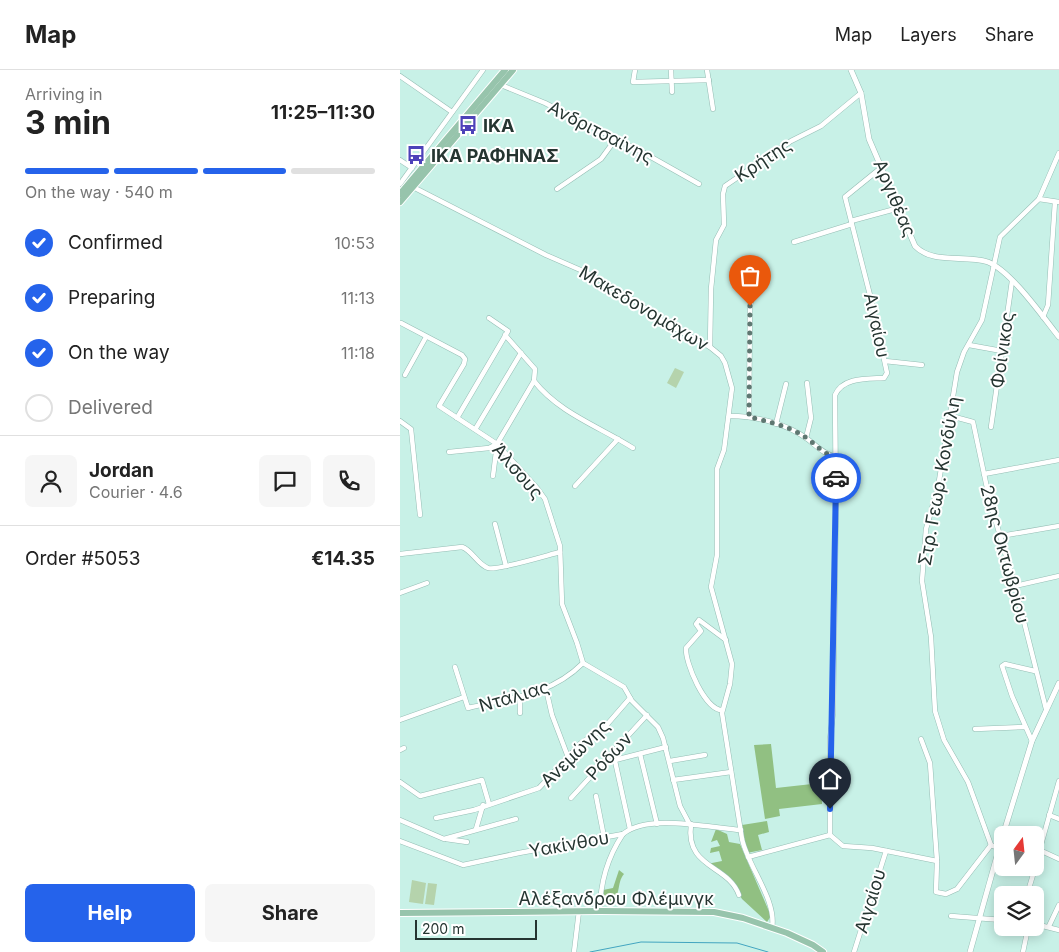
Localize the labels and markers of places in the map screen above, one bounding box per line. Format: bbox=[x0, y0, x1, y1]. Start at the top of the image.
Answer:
bus stop icon: ΙΚΑ bbox=[457, 114, 479, 136]
place label: ΙΚΑ bbox=[483, 115, 514, 136]
bus stop icon: ΙΚΑ ΡΑΦΗΝΑΣ bbox=[405, 144, 427, 166]
place label: ΙΚΑ ΡΑΦΗΝΑΣ bbox=[431, 145, 559, 166]
pin bbox=[729, 255, 771, 306]
pin bbox=[809, 758, 851, 809]

